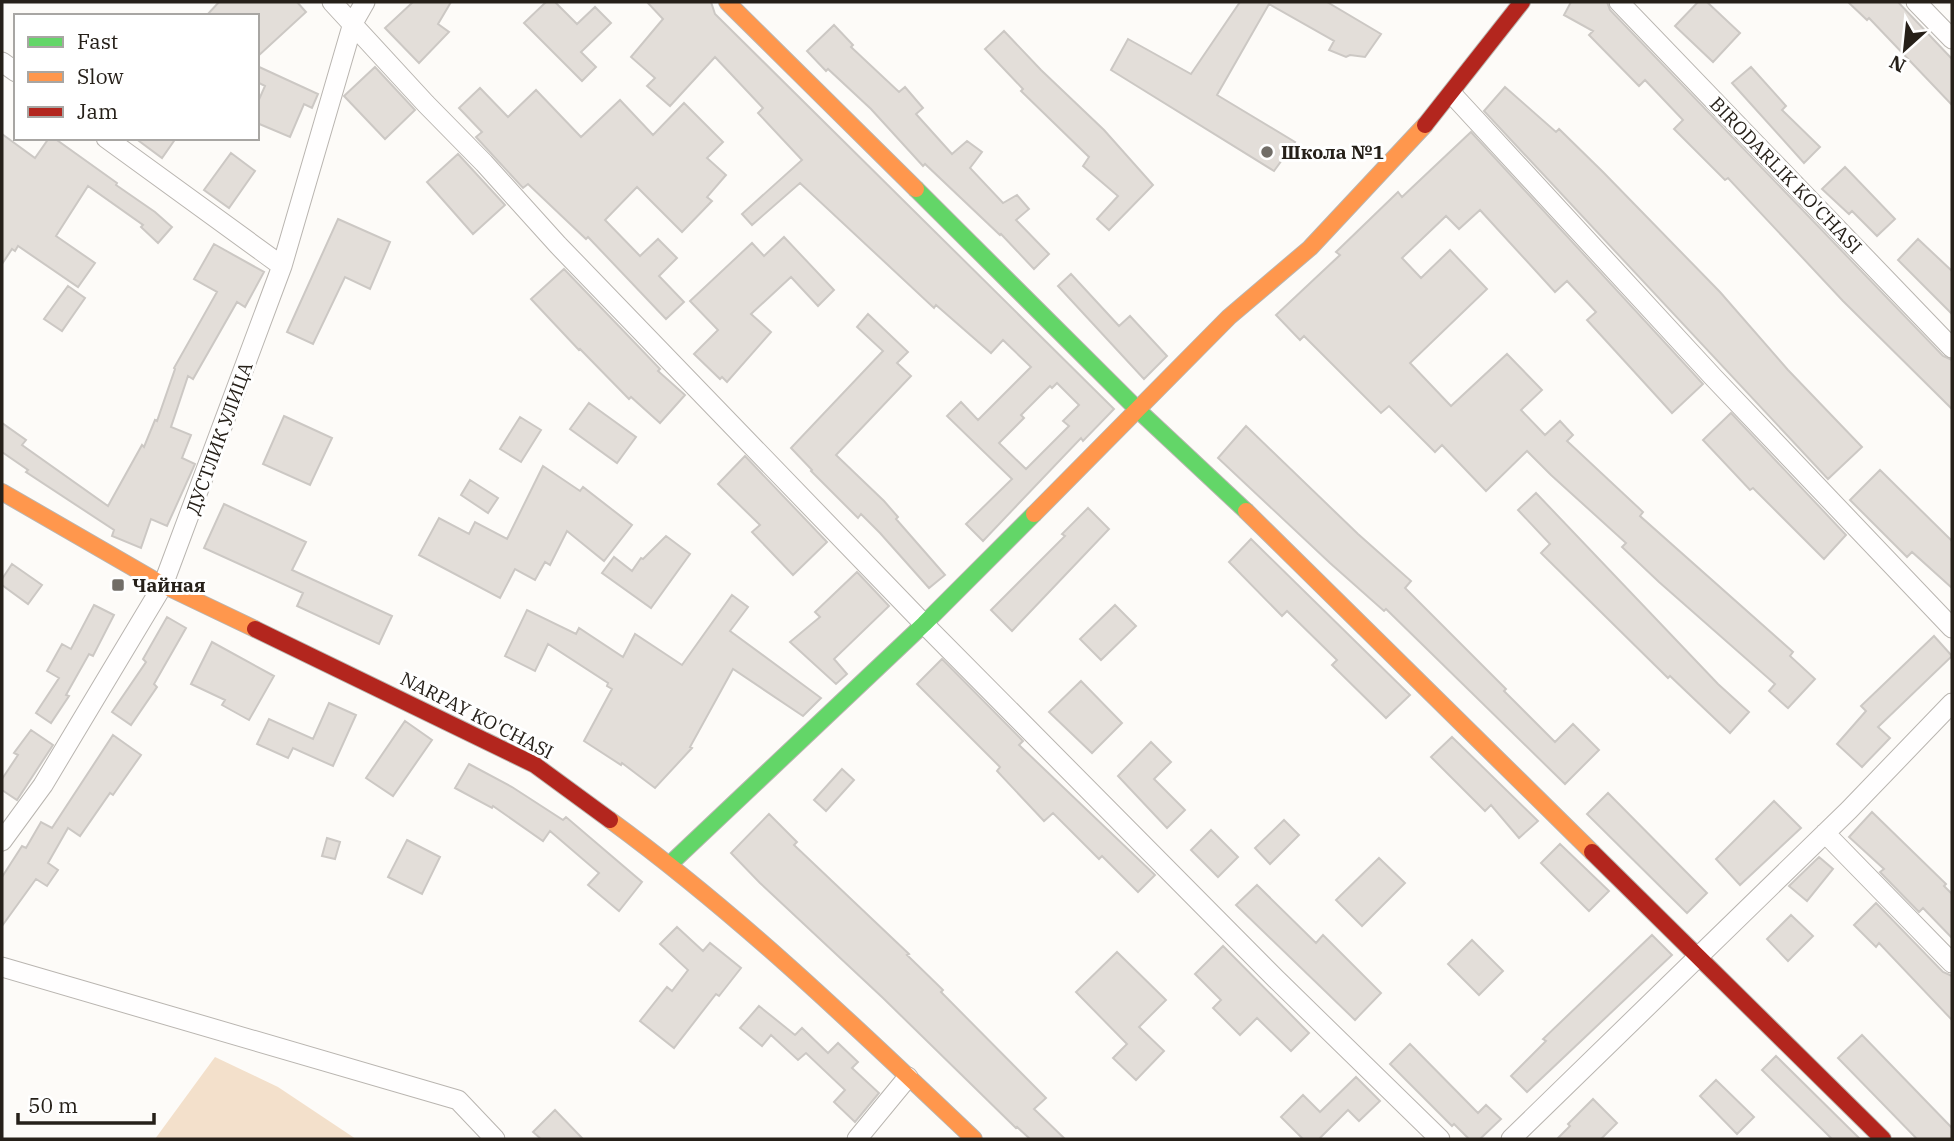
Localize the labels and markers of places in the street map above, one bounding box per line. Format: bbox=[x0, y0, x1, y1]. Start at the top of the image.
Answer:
place label: Школа №1 bbox=[1281, 140, 1384, 164]
marker: Школа №1 bbox=[1259, 144, 1275, 160]
place label: Чайная bbox=[132, 573, 206, 597]
marker: Чайная bbox=[110, 577, 126, 593]

